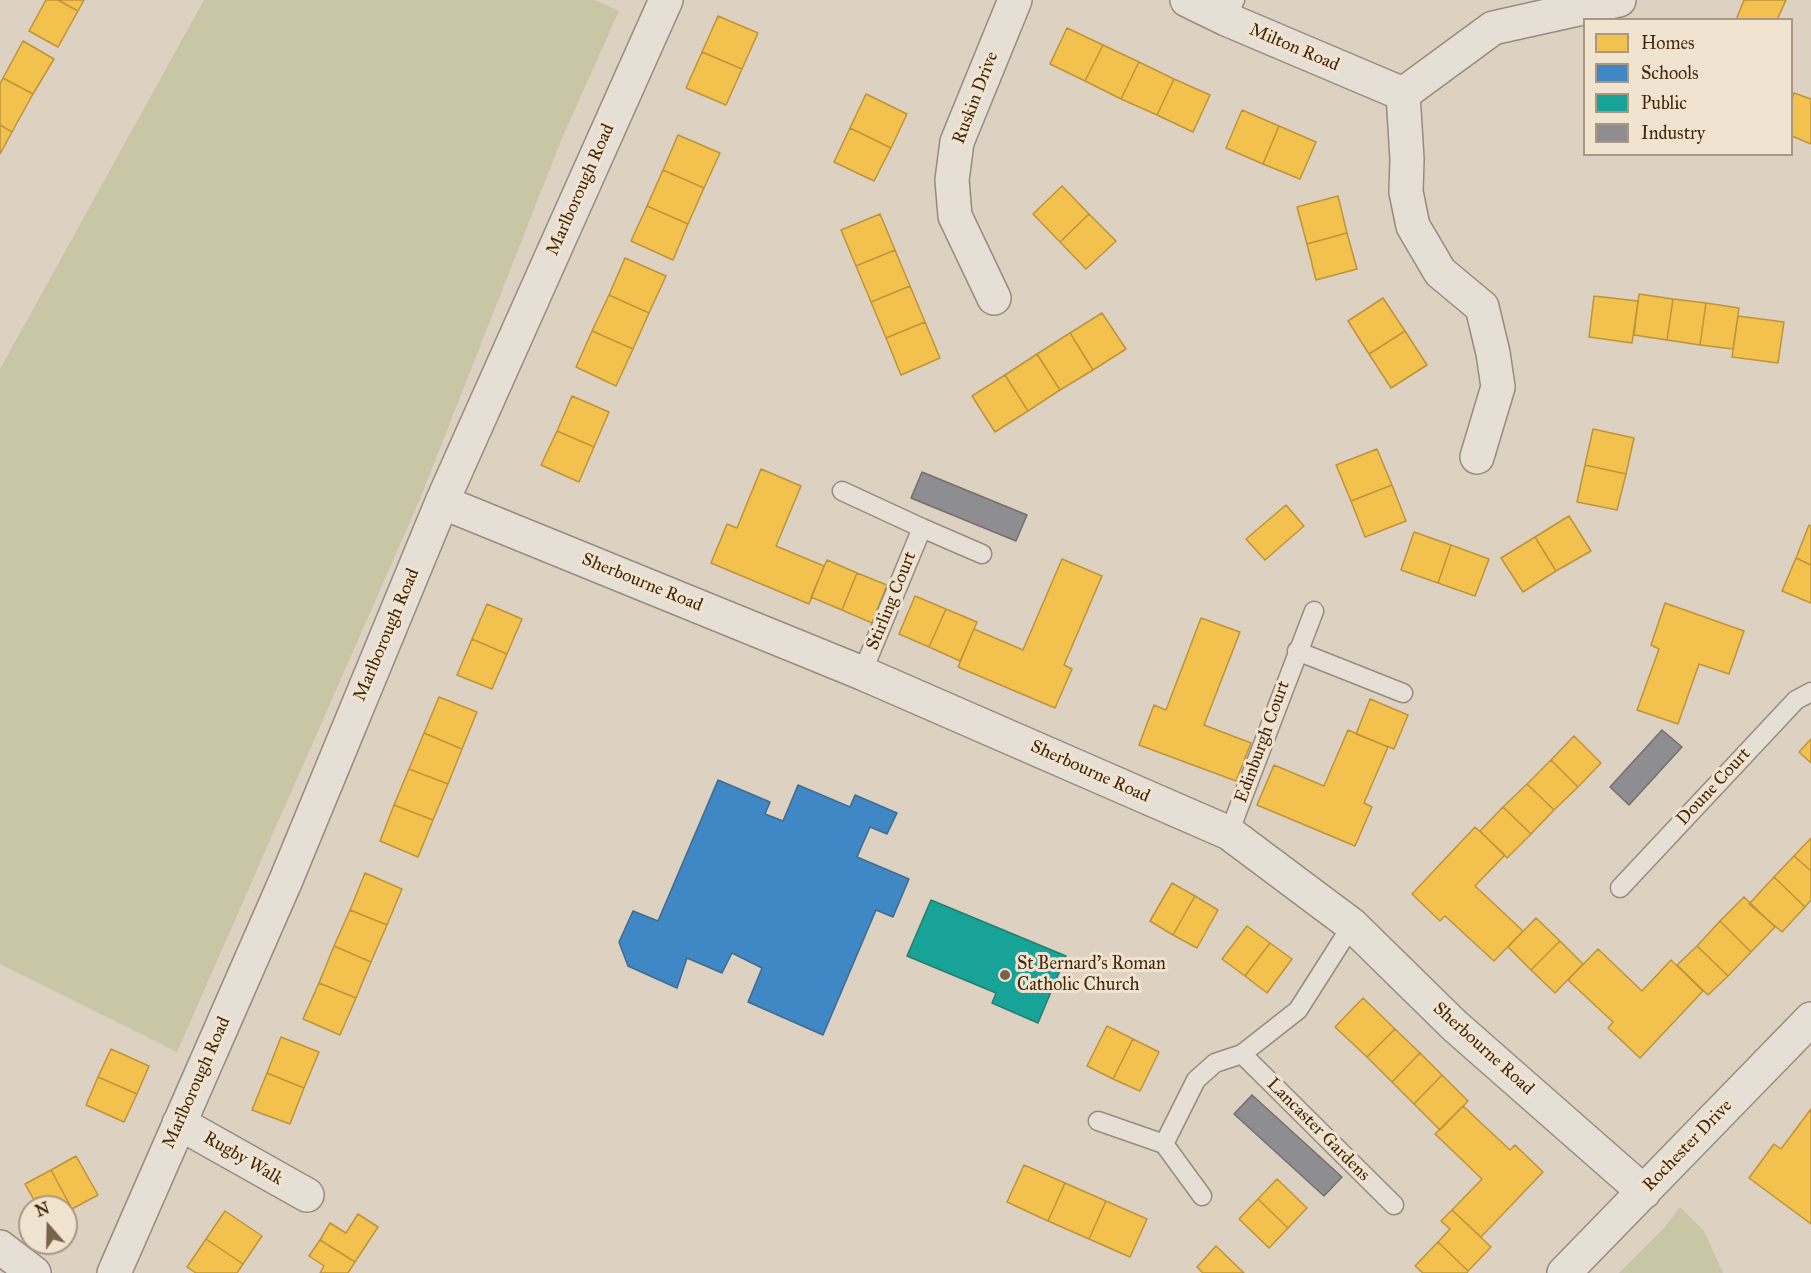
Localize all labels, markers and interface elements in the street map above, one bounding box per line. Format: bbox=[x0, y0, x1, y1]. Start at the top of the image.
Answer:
legend bbox=[1583, 18, 1793, 156]
street label: Milton Road bbox=[1246, 19, 1342, 77]
text: Homes bbox=[1641, 32, 1695, 54]
street label: Ruskin Drive bbox=[949, 49, 1003, 147]
text: Schools bbox=[1641, 62, 1699, 84]
text: Public bbox=[1641, 92, 1687, 114]
street label: Marlborough Road bbox=[542, 121, 620, 259]
text: Industry bbox=[1641, 122, 1705, 144]
street label: Sherbourne Road bbox=[578, 549, 706, 617]
street label: Stirling Court bbox=[862, 549, 922, 653]
street label: Marlborough Road bbox=[349, 566, 425, 704]
street label: Edinburgh Court bbox=[1231, 678, 1295, 806]
street label: Sherbourne Road bbox=[1027, 736, 1153, 808]
street label: Doune Court bbox=[1673, 744, 1755, 830]
place label: St Bernard's Roman Catholic Church bbox=[1017, 954, 1166, 996]
marker: St Bernard's Roman Catholic Church bbox=[998, 968, 1012, 982]
street label: Sherbourne Road bbox=[1428, 998, 1538, 1100]
street label: Marlborough Road bbox=[158, 1014, 236, 1152]
street label: Lancaster Gardens bbox=[1262, 1074, 1374, 1186]
street label: Rochester Drive bbox=[1639, 1096, 1737, 1196]
street label: Rugby Walk bbox=[199, 1128, 287, 1190]
north arrow bbox=[18, 1195, 78, 1255]
text: N bbox=[33, 1198, 52, 1221]

